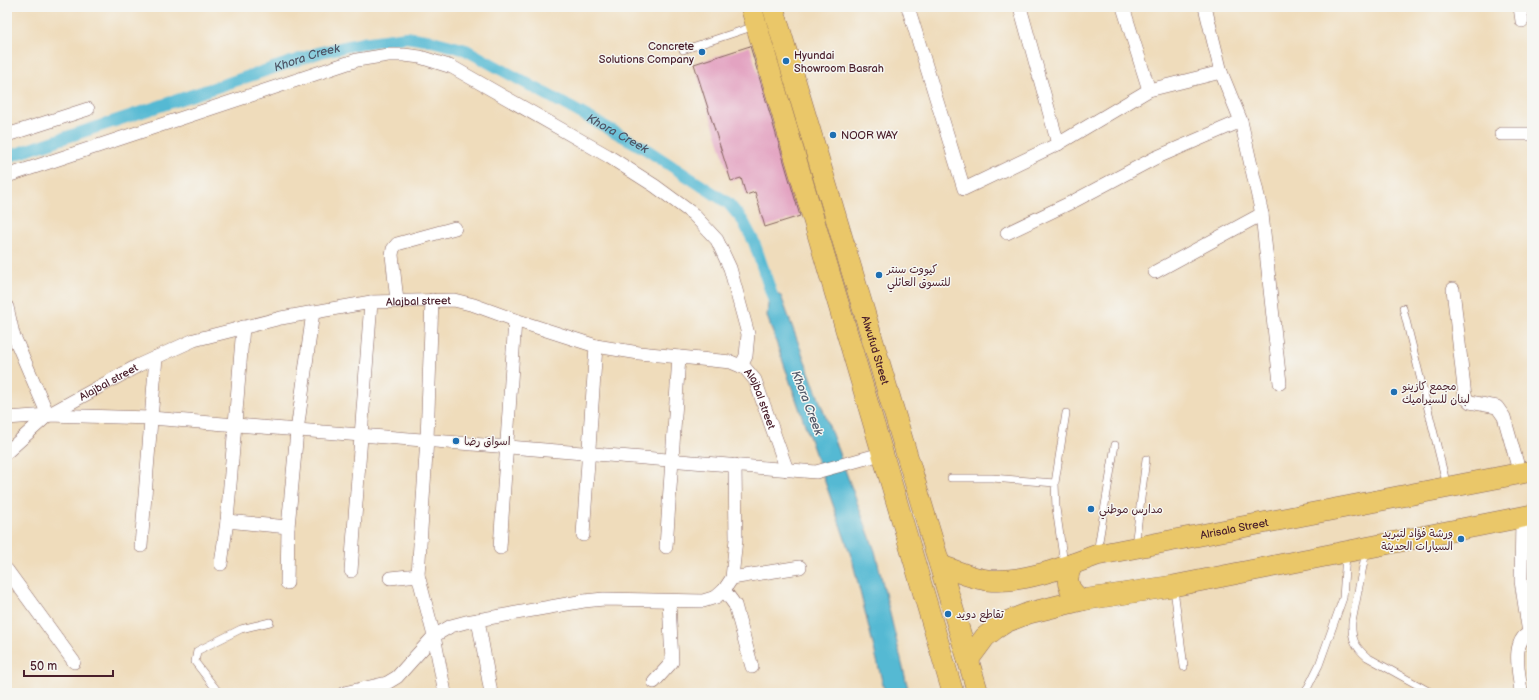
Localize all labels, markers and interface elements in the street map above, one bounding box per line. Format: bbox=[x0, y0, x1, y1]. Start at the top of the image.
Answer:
water label: Khora Creek bbox=[272, 40, 342, 75]
place label: Concrete Solutions Company bbox=[599, 40, 694, 66]
marker: Concrete Solutions Company bbox=[697, 47, 707, 57]
place label: Hyundai Showroom Basrah bbox=[794, 49, 884, 75]
marker: Hyundai Showroom Basrah bbox=[781, 56, 791, 66]
water label: Khora Creek bbox=[584, 110, 652, 157]
place label: NOOR WAY bbox=[841, 129, 898, 142]
marker: NOOR WAY bbox=[828, 130, 838, 140]
place label: كيووت سنتر للتسوق العائلي bbox=[886, 263, 951, 293]
marker: كيووت سنتر للتسوق العائلي bbox=[874, 270, 884, 280]
street label: Alajbal street bbox=[386, 294, 452, 308]
street label: Alwufud Street bbox=[859, 314, 892, 387]
street label: Alajbal street bbox=[77, 360, 140, 403]
street label: Alajbal street bbox=[741, 366, 779, 431]
water label: Khora Creek bbox=[788, 368, 827, 439]
place label: مجمع كازينو لبنان للسيراميك bbox=[1401, 380, 1470, 407]
marker: مجمع كازينو لبنان للسيراميك bbox=[1389, 387, 1399, 397]
place label: اسواق رضا bbox=[464, 435, 510, 449]
marker: اسواق رضا bbox=[451, 436, 461, 446]
place label: مدارس موطني bbox=[1099, 503, 1163, 520]
marker: مدارس موطني bbox=[1086, 504, 1096, 514]
street label: Alrisala Street bbox=[1199, 515, 1270, 541]
place label: ورشة فؤاد لتبريد السيارات الحديثة bbox=[1381, 527, 1453, 553]
marker: ورشة فؤاد لتبريد السيارات الحديثة bbox=[1456, 534, 1466, 544]
place label: تقاطع دويد bbox=[956, 608, 1005, 623]
marker: تقاطع دويد bbox=[943, 609, 953, 619]
scale bar bbox=[24, 652, 113, 678]
text: 50 m bbox=[30, 659, 57, 674]

